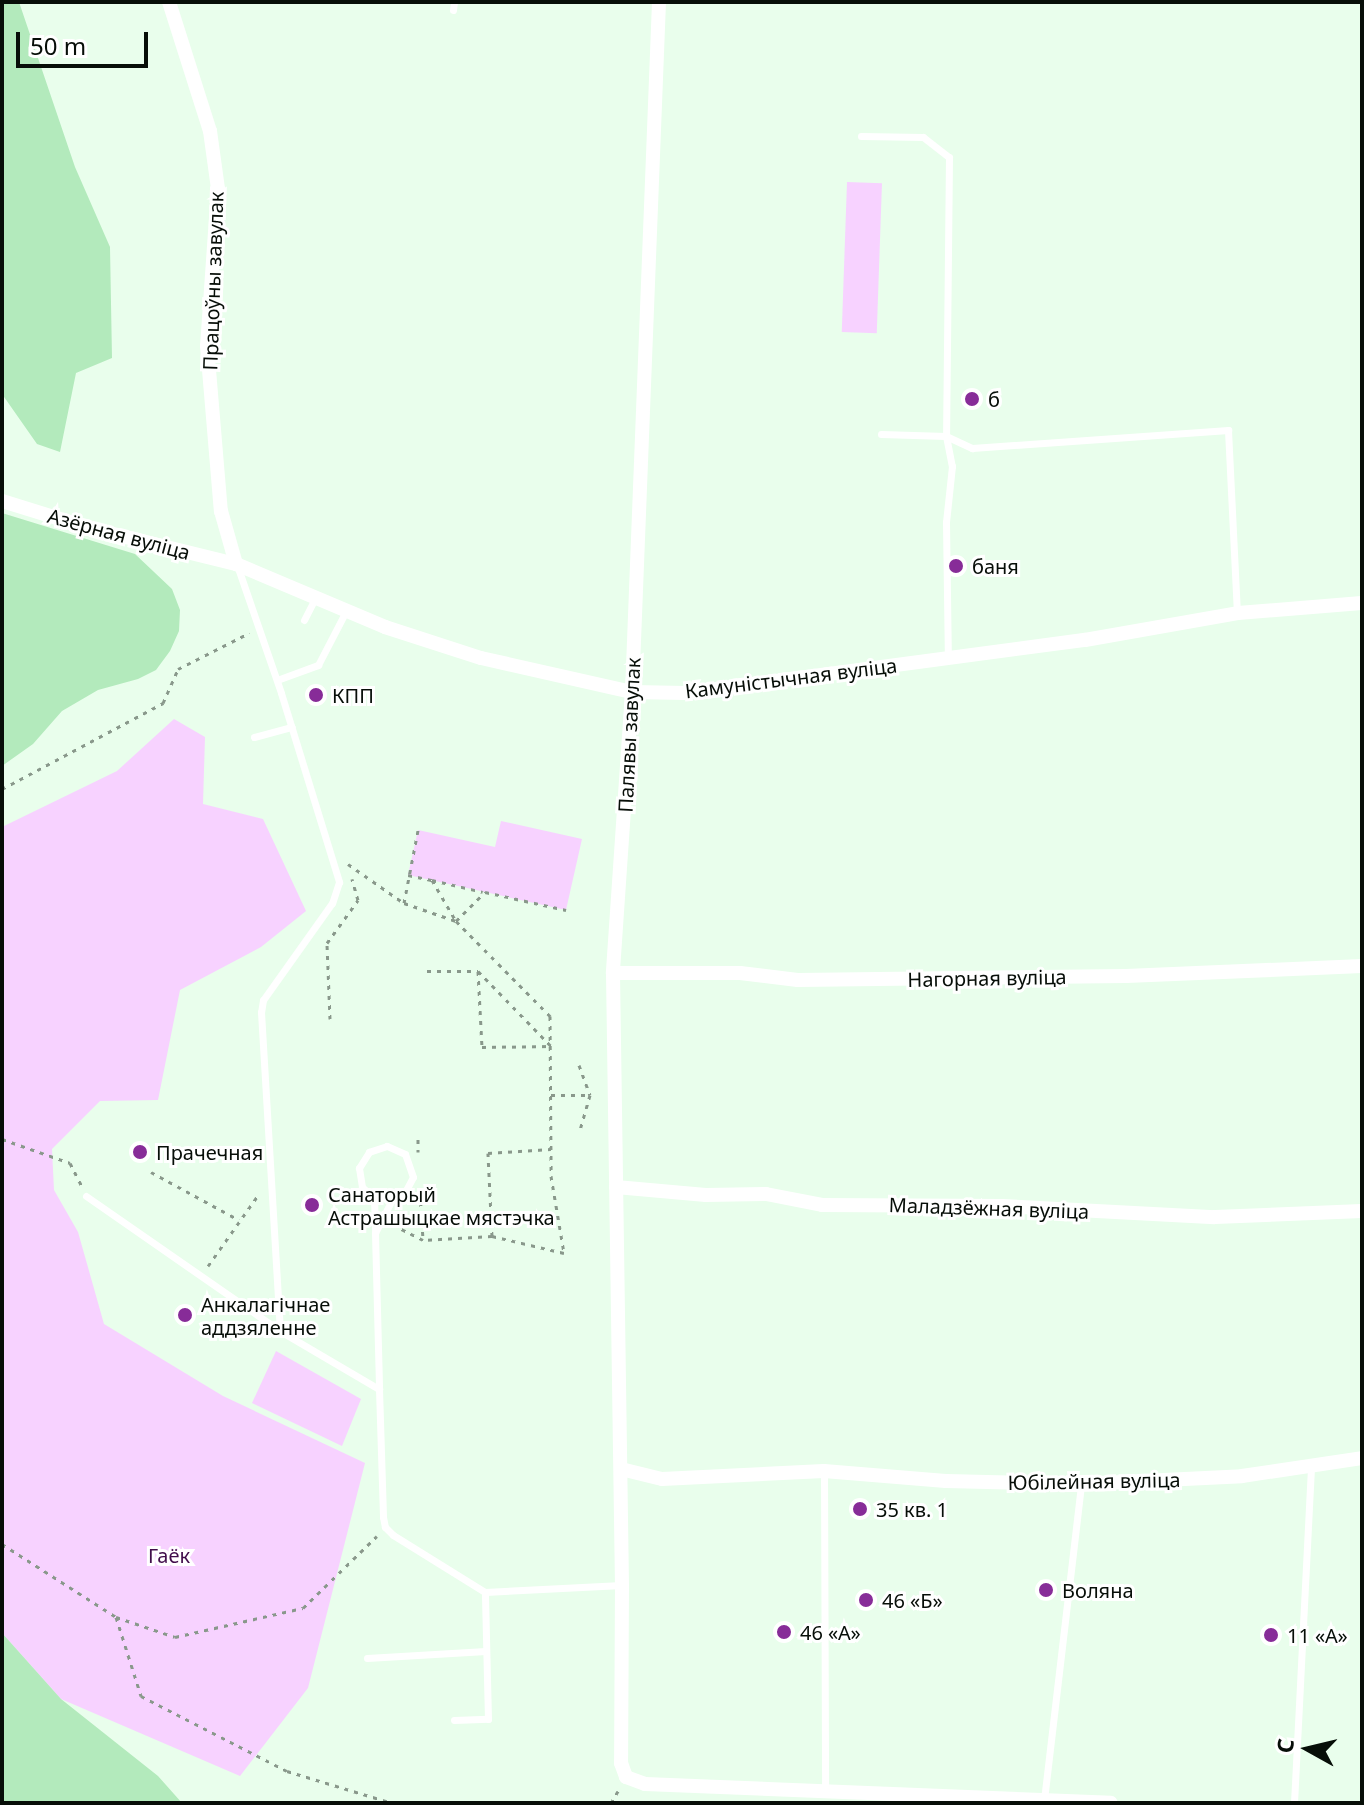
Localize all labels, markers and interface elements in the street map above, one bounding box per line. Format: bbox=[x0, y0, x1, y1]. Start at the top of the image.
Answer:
scale bar bbox=[20, 16, 152, 66]
text: 50 m bbox=[30, 29, 86, 62]
street label: Працоўны завулак bbox=[198, 191, 228, 371]
place label: б bbox=[988, 387, 1000, 411]
marker: б bbox=[963, 390, 981, 408]
street label: Азёрная вуліца bbox=[45, 503, 193, 565]
place label: баня bbox=[972, 554, 1019, 578]
marker: баня bbox=[947, 557, 965, 575]
street label: Камуністычная вуліца bbox=[684, 653, 898, 703]
street label: Палявы завулак bbox=[613, 657, 645, 813]
place label: КПП bbox=[332, 683, 374, 707]
marker: КПП bbox=[307, 686, 325, 704]
street label: Нагорная вуліца bbox=[907, 965, 1067, 991]
place label: Прачечная bbox=[156, 1140, 263, 1164]
marker: Прачечная bbox=[131, 1143, 149, 1161]
place label: Санаторый Астрашыцкае мястэчка bbox=[328, 1182, 555, 1229]
street label: Маладзёжная вуліца bbox=[888, 1193, 1090, 1223]
marker: Санаторый Астрашыцкае мястэчка bbox=[303, 1196, 321, 1214]
place label: Анкалагічнае аддзяленне bbox=[201, 1292, 330, 1339]
marker: Анкалагічнае аддзяленне bbox=[176, 1306, 194, 1324]
street label: Юбілейная вуліца bbox=[1007, 1467, 1181, 1495]
place label: 35 кв. 1 bbox=[876, 1497, 948, 1521]
marker: 35 кв. 1 bbox=[851, 1500, 869, 1518]
park label: Гаёк bbox=[148, 1543, 190, 1567]
place label: Воляна bbox=[1062, 1578, 1134, 1602]
marker: Воляна bbox=[1037, 1581, 1055, 1599]
place label: 46 «Б» bbox=[882, 1588, 943, 1612]
marker: 46 «Б» bbox=[857, 1591, 875, 1609]
place label: 46 «А» bbox=[800, 1620, 861, 1644]
marker: 46 «А» bbox=[775, 1623, 793, 1641]
place label: 11 «А» bbox=[1287, 1623, 1348, 1647]
marker: 11 «А» bbox=[1262, 1626, 1280, 1644]
north arrow bbox=[1268, 1709, 1348, 1789]
text: С bbox=[1268, 1737, 1300, 1755]

